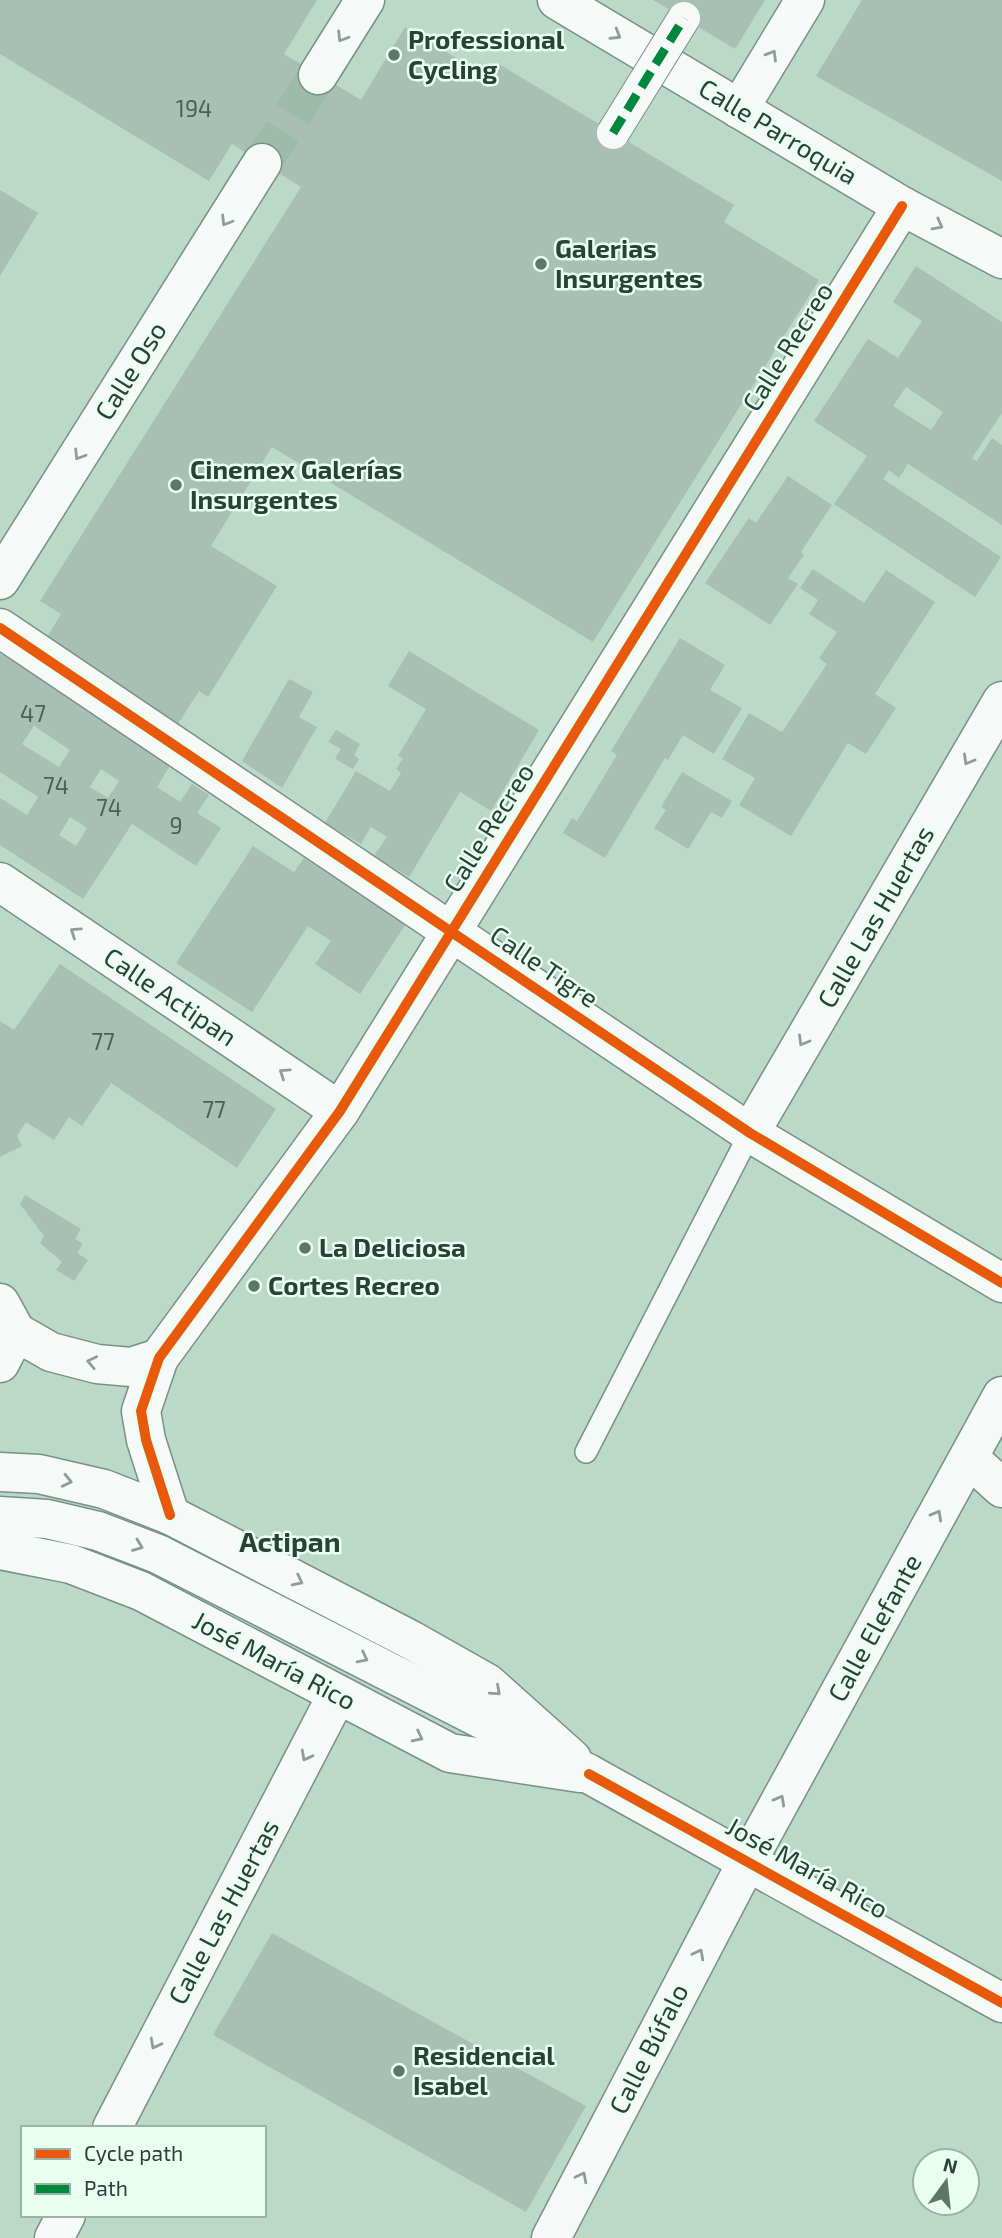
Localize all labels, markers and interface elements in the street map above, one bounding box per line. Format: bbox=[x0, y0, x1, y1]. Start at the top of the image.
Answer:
place label: Professional Cycling bbox=[408, 23, 565, 85]
one-way arrow bbox=[608, 27, 621, 40]
one-way arrow bbox=[337, 30, 350, 43]
marker: Professional Cycling bbox=[386, 47, 402, 63]
one-way arrow bbox=[764, 49, 777, 62]
street label: Calle Parroquia bbox=[694, 71, 864, 190]
house number: 194 bbox=[176, 94, 212, 122]
one-way arrow bbox=[222, 213, 235, 226]
one-way arrow bbox=[931, 217, 944, 231]
place label: Galerias Insurgentes bbox=[555, 232, 703, 293]
marker: Galerias Insurgentes bbox=[533, 256, 549, 272]
street label: Calle Recreo bbox=[735, 276, 838, 416]
street label: Calle Oso bbox=[88, 315, 172, 425]
one-way arrow bbox=[74, 447, 87, 460]
place label: Cinemex Galerías Insurgentes bbox=[190, 453, 402, 514]
marker: Cinemex Galerías Insurgentes bbox=[168, 477, 184, 493]
house number: 47 bbox=[20, 699, 46, 727]
one-way arrow bbox=[963, 752, 976, 765]
street label: Calle Recreo bbox=[436, 757, 539, 897]
house number: 74 bbox=[43, 771, 69, 799]
house number: 74 bbox=[96, 793, 122, 821]
house number: 9 bbox=[169, 811, 183, 839]
street label: Calle Las Huertas bbox=[810, 820, 939, 1013]
street label: Calle Tigre bbox=[485, 918, 605, 1013]
one-way arrow bbox=[69, 928, 82, 941]
street label: Calle Actipan bbox=[99, 940, 243, 1051]
house number: 77 bbox=[91, 1027, 115, 1055]
one-way arrow bbox=[799, 1033, 812, 1046]
one-way arrow bbox=[279, 1069, 292, 1081]
house number: 77 bbox=[202, 1095, 226, 1123]
place label: La Deliciosa bbox=[319, 1231, 466, 1262]
marker: La Deliciosa bbox=[297, 1240, 313, 1256]
place label: Cortes Recreo bbox=[268, 1269, 440, 1300]
marker: Cortes Recreo bbox=[246, 1278, 262, 1294]
one-way arrow bbox=[86, 1356, 98, 1371]
one-way arrow bbox=[61, 1473, 73, 1487]
one-way arrow bbox=[929, 1510, 943, 1523]
district label: Actipan bbox=[239, 1524, 341, 1558]
one-way arrow bbox=[131, 1538, 143, 1552]
street label: Calle Elefante bbox=[820, 1548, 927, 1706]
one-way arrow bbox=[290, 1573, 303, 1586]
street label: José María Rico bbox=[188, 1604, 362, 1716]
one-way arrow bbox=[356, 1649, 368, 1663]
one-way arrow bbox=[488, 1683, 501, 1695]
one-way arrow bbox=[411, 1728, 423, 1742]
one-way arrow bbox=[300, 1749, 314, 1761]
one-way arrow bbox=[772, 1795, 786, 1808]
street label: José María Rico bbox=[721, 1809, 894, 1924]
street label: Calle Las Huertas bbox=[161, 1814, 284, 2009]
one-way arrow bbox=[690, 1949, 704, 1961]
street label: Calle Búfalo bbox=[602, 1978, 694, 2119]
one-way arrow bbox=[150, 2037, 163, 2050]
place label: Residencial Isabel bbox=[413, 2039, 555, 2100]
marker: Residencial Isabel bbox=[391, 2063, 407, 2079]
legend bbox=[21, 2126, 266, 2217]
text: Cycle path bbox=[84, 2140, 183, 2165]
north arrow bbox=[911, 2147, 981, 2217]
text: N bbox=[941, 2152, 960, 2178]
one-way arrow bbox=[574, 2172, 588, 2185]
text: Path bbox=[84, 2175, 128, 2200]

